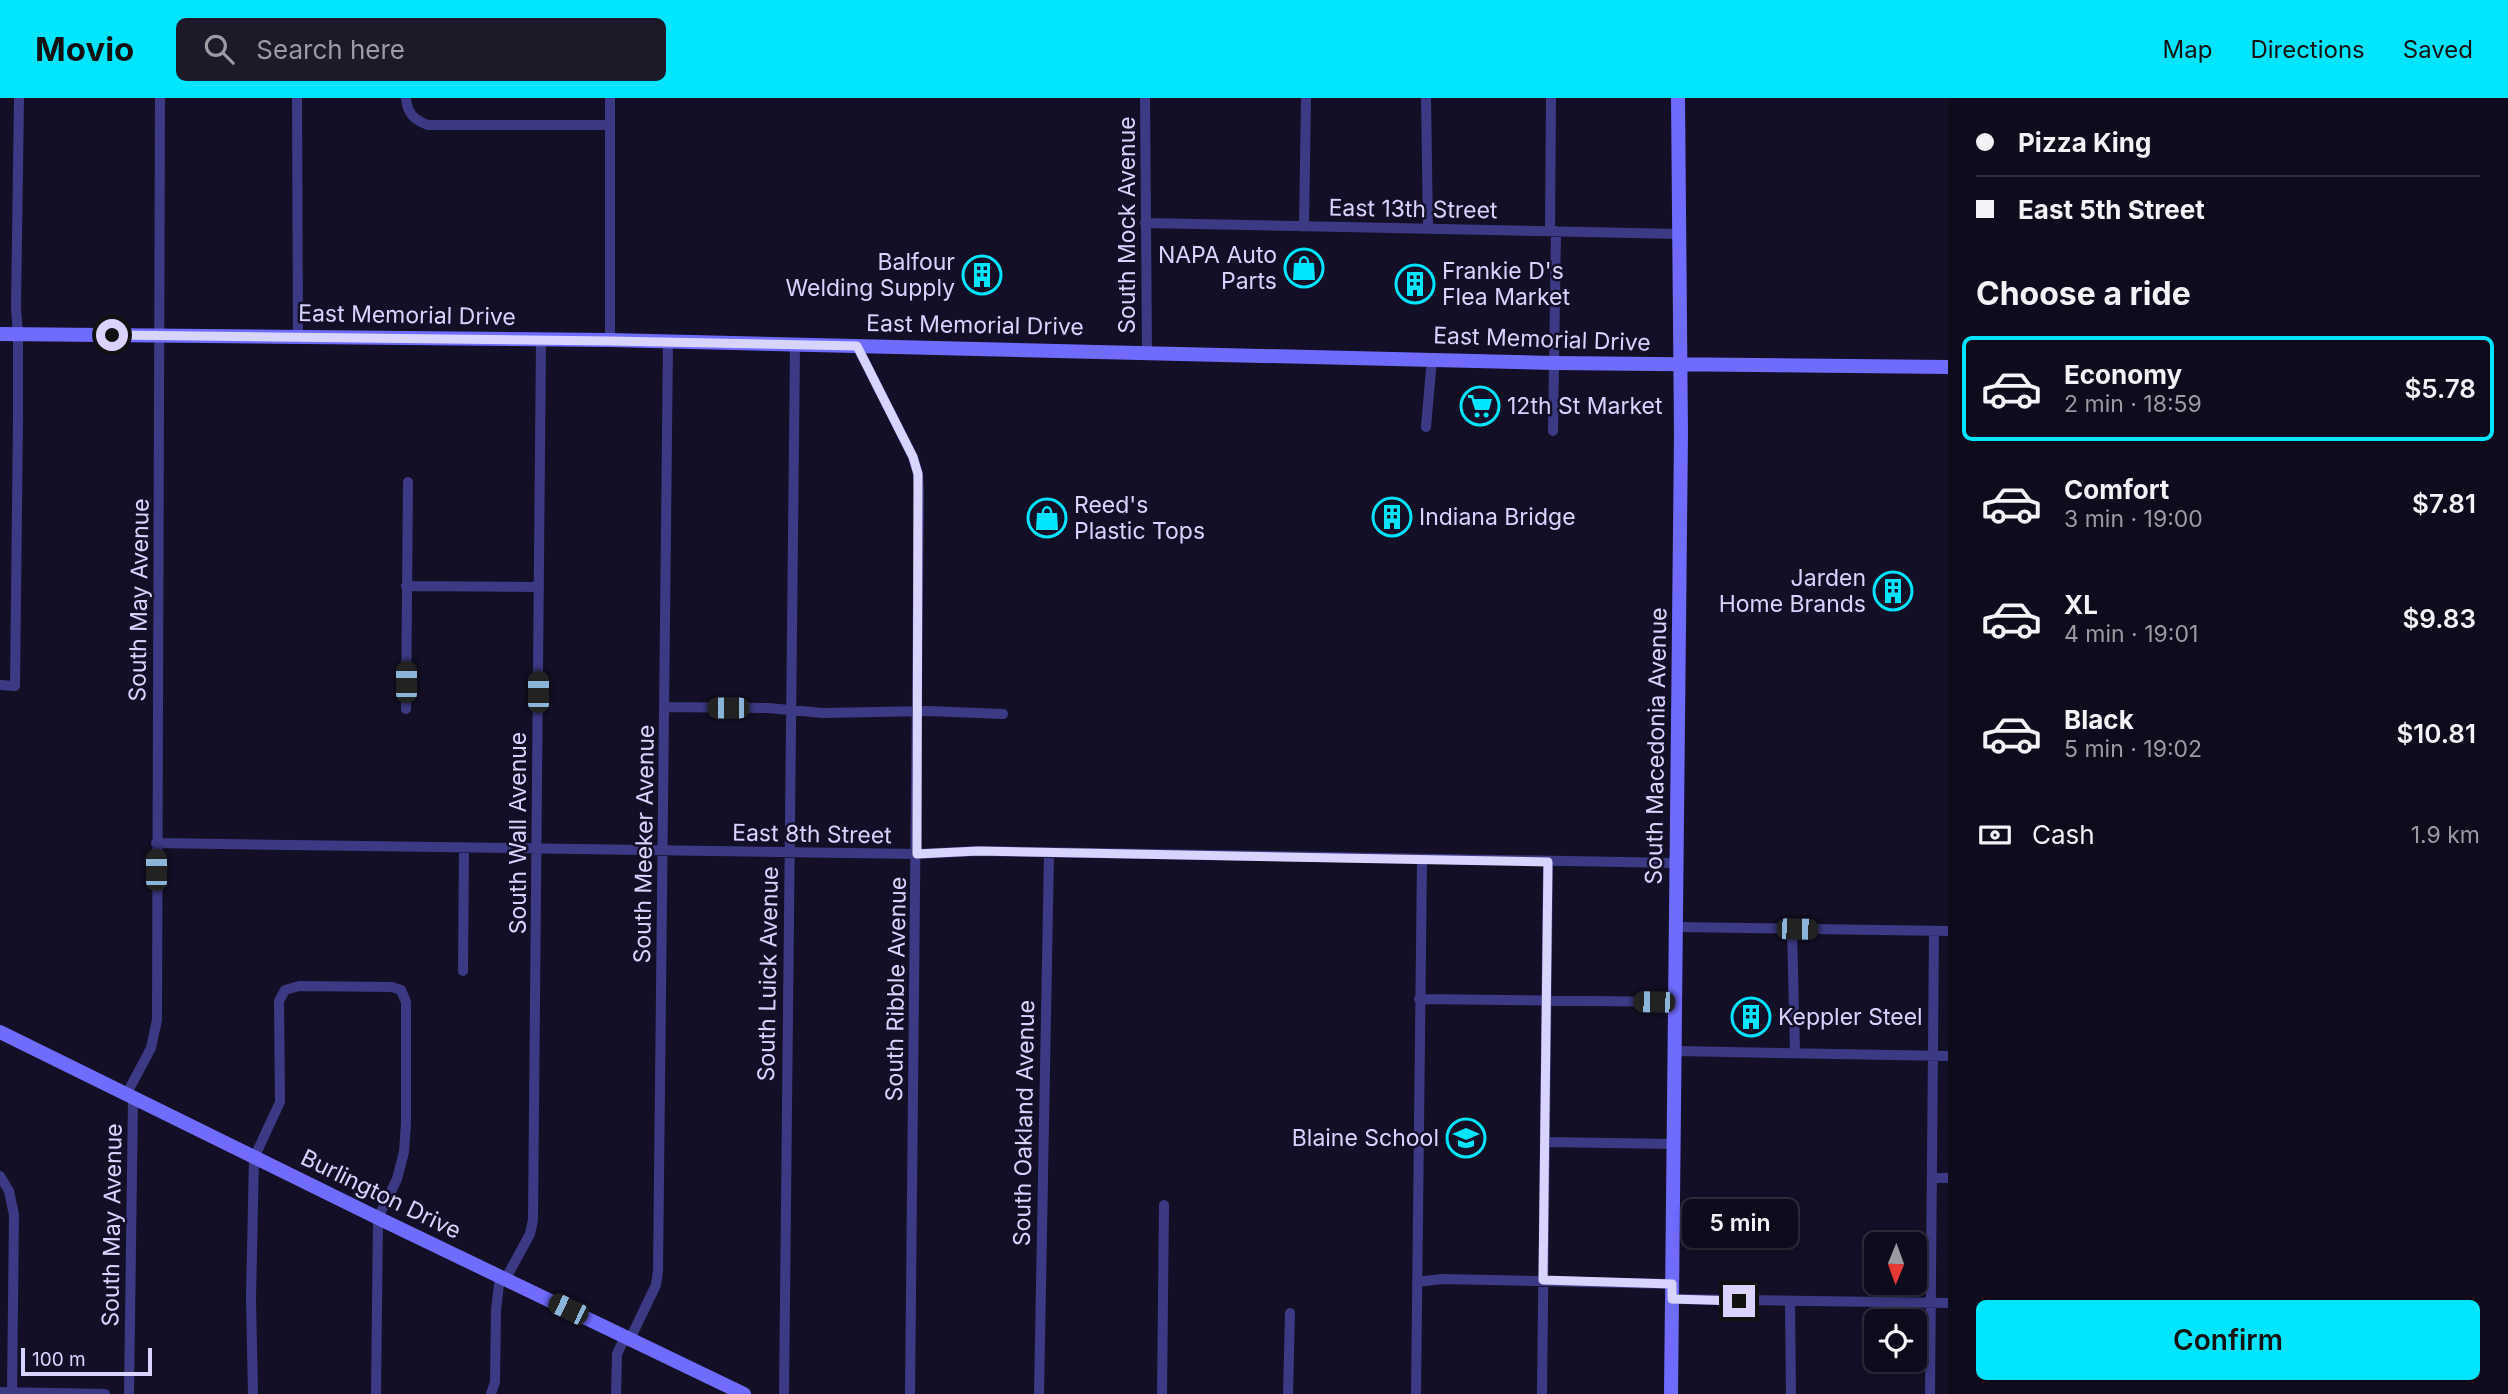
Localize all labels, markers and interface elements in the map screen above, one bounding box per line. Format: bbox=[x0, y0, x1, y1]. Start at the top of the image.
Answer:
search box bbox=[176, 18, 666, 81]
text: Movio bbox=[35, 29, 134, 69]
icon: search bbox=[200, 30, 238, 68]
text: Search here bbox=[256, 34, 405, 65]
text: Map bbox=[2163, 35, 2212, 64]
text: Directions bbox=[2250, 35, 2365, 64]
text: Saved bbox=[2403, 35, 2473, 64]
street label: South Mock Avenue bbox=[1113, 116, 1141, 334]
text: Pizza King bbox=[2018, 127, 2151, 158]
street label: East 13th Street bbox=[1328, 194, 1498, 224]
text: East 5th Street bbox=[2018, 194, 2205, 225]
place label: NAPA Auto Parts bbox=[1158, 241, 1277, 295]
shop icon: NAPA Auto Parts bbox=[1283, 247, 1325, 289]
place label: Balfour Welding Supply bbox=[786, 248, 955, 302]
building icon: Balfour Welding Supply bbox=[961, 254, 1003, 296]
place label: Frankie D's Flea Market bbox=[1442, 257, 1570, 311]
building icon: Frankie D's Flea Market bbox=[1394, 263, 1436, 305]
text: Choose a ride bbox=[1976, 274, 2191, 313]
street label: East Memorial Drive bbox=[298, 299, 516, 331]
street label: East Memorial Drive bbox=[866, 309, 1084, 341]
route start bbox=[96, 319, 128, 351]
street label: East Memorial Drive bbox=[1433, 321, 1651, 357]
icon: car bbox=[1980, 357, 2043, 420]
text: Economy bbox=[2064, 359, 2182, 390]
text: $5.78 bbox=[2404, 373, 2476, 404]
supermarket icon: 12th St Market bbox=[1459, 385, 1501, 427]
text: 2 min · 18:59 bbox=[2064, 390, 2202, 418]
place label: 12th St Market bbox=[1507, 392, 1663, 420]
icon: car bbox=[1980, 472, 2043, 535]
text: Comfort bbox=[2064, 474, 2169, 505]
text: $7.81 bbox=[2412, 488, 2476, 519]
place label: Reed's Plastic Tops bbox=[1074, 491, 1205, 545]
building icon: Indiana Bridge bbox=[1371, 496, 1413, 538]
shop icon: Reed's Plastic Tops bbox=[1026, 497, 1068, 539]
street label: South May Avenue bbox=[123, 498, 155, 702]
place label: Indiana Bridge bbox=[1419, 503, 1576, 531]
text: 3 min · 19:00 bbox=[2064, 505, 2203, 533]
place label: Jarden Home Brands bbox=[1719, 564, 1866, 618]
building icon: Jarden Home Brands bbox=[1872, 570, 1914, 612]
icon: car bbox=[1980, 587, 2043, 650]
text: XL bbox=[2064, 589, 2098, 620]
text: $9.83 bbox=[2402, 603, 2476, 634]
street label: South Macedonia Avenue bbox=[1640, 607, 1672, 885]
text: 4 min · 19:01 bbox=[2064, 620, 2198, 648]
car bbox=[396, 661, 417, 703]
car bbox=[528, 671, 549, 713]
car bbox=[708, 698, 750, 719]
icon: car bbox=[1980, 702, 2043, 765]
text: Black bbox=[2064, 704, 2134, 735]
text: $10.81 bbox=[2396, 718, 2476, 749]
street label: South Meeker Avenue bbox=[628, 724, 660, 964]
street label: South Wall Avenue bbox=[504, 732, 532, 934]
text: 5 min · 19:02 bbox=[2064, 735, 2202, 763]
icon: cash bbox=[1976, 816, 2014, 854]
street label: East 8th Street bbox=[732, 819, 892, 849]
text: Cash bbox=[2032, 819, 2095, 850]
text: 1.9 km bbox=[2411, 821, 2480, 849]
car bbox=[146, 849, 167, 891]
street label: South Luick Avenue bbox=[752, 866, 784, 1082]
street label: South Ribble Avenue bbox=[880, 877, 912, 1101]
car bbox=[1776, 918, 1819, 940]
car bbox=[1633, 991, 1676, 1013]
building icon: Keppler Steel bbox=[1730, 996, 1772, 1038]
street label: South Oakland Avenue bbox=[1008, 1000, 1040, 1246]
place label: Keppler Steel bbox=[1778, 1003, 1923, 1031]
school or university icon: Blaine School bbox=[1445, 1117, 1487, 1159]
street label: South May Avenue bbox=[96, 1123, 128, 1327]
place label: Blaine School bbox=[1292, 1124, 1439, 1152]
street label: Burlington Drive bbox=[296, 1143, 466, 1245]
callout: 5 min bbox=[1681, 1200, 1797, 1248]
text: 5 min bbox=[1709, 1209, 1771, 1237]
north arrow bbox=[1864, 1232, 1927, 1295]
map controls bbox=[1864, 1232, 1927, 1372]
route end bbox=[1723, 1285, 1755, 1317]
car bbox=[545, 1290, 592, 1328]
button: Confirm bbox=[1976, 1300, 2480, 1380]
button: locate bbox=[1864, 1309, 1927, 1372]
scale bar bbox=[21, 1345, 152, 1377]
text: 100 m bbox=[32, 1348, 86, 1371]

